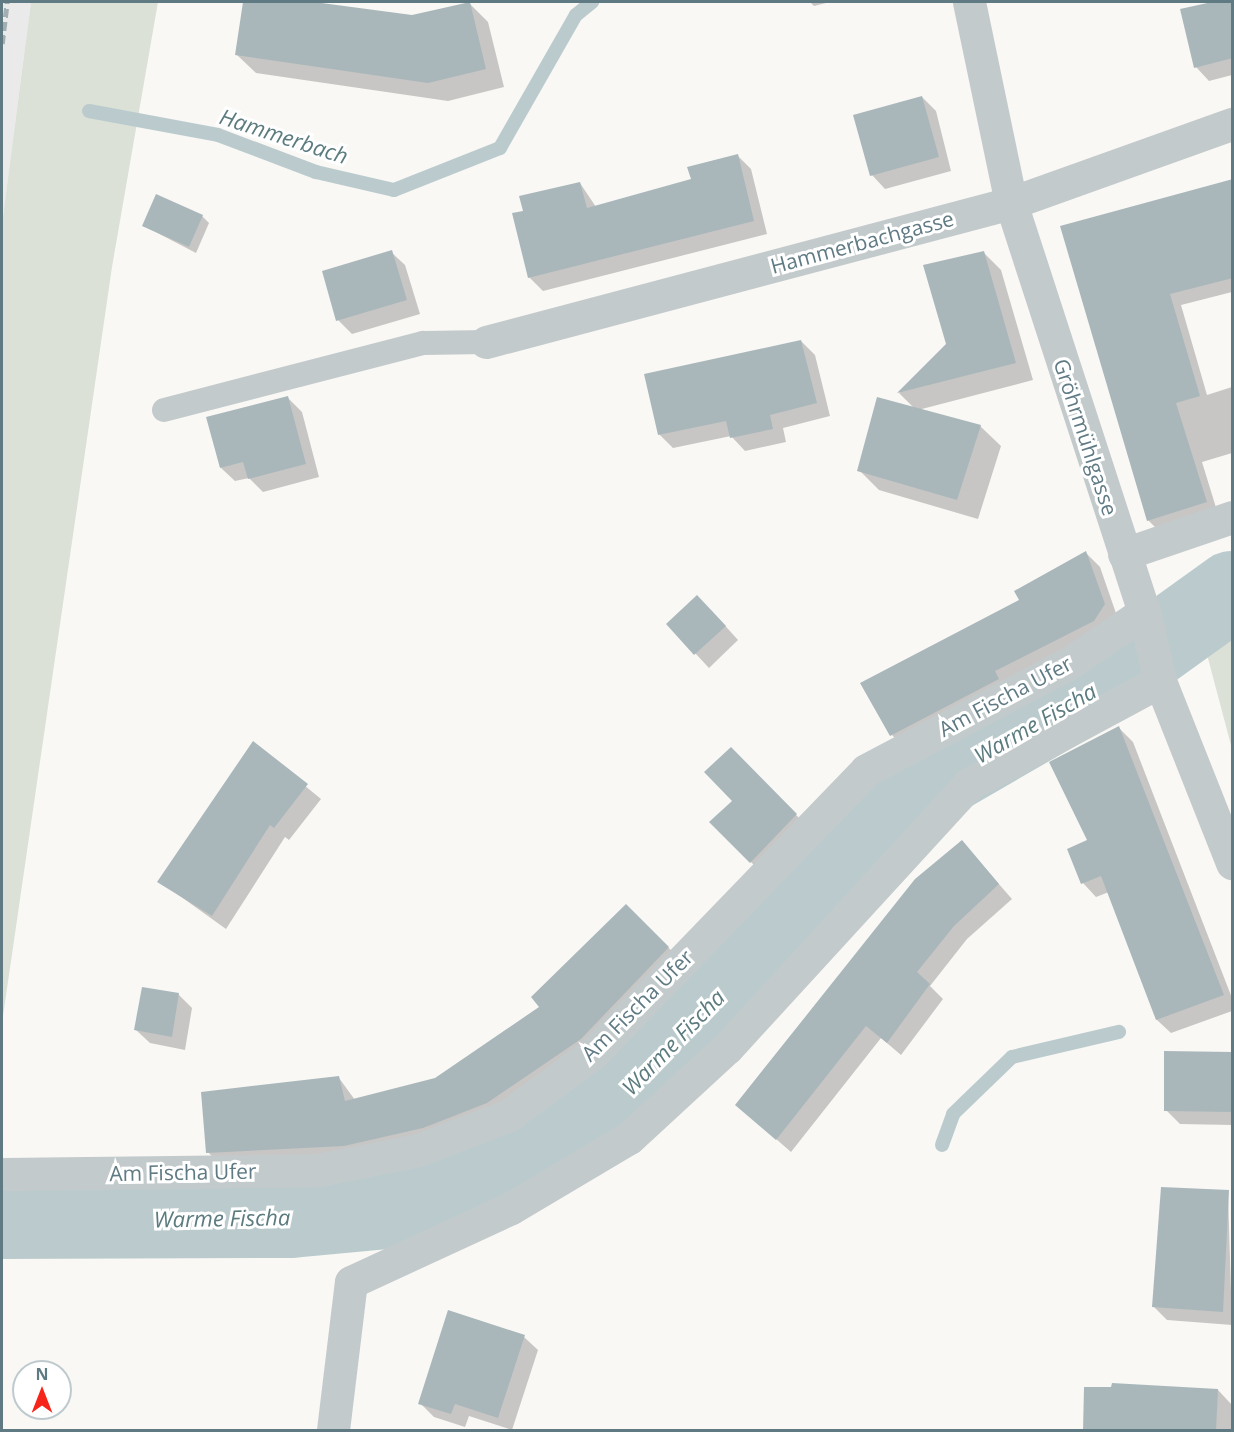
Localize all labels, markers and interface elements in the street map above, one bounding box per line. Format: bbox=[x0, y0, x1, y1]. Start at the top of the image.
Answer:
water label: Hammerbach bbox=[217, 103, 351, 169]
street label: Hammerbachgasse bbox=[768, 205, 956, 279]
street label: Gröhrmühlgasse bbox=[1049, 355, 1123, 519]
street label: Am Fischa Ufer bbox=[934, 650, 1076, 742]
water label: Warme Fischa bbox=[969, 677, 1101, 769]
street label: Am Fischa Ufer bbox=[576, 944, 698, 1066]
water label: Warme Fischa bbox=[616, 984, 730, 1100]
street label: Am Fischa Ufer bbox=[109, 1158, 257, 1186]
water label: Warme Fischa bbox=[154, 1204, 290, 1232]
north arrow bbox=[12, 1360, 72, 1420]
text: N bbox=[35, 1363, 49, 1385]

